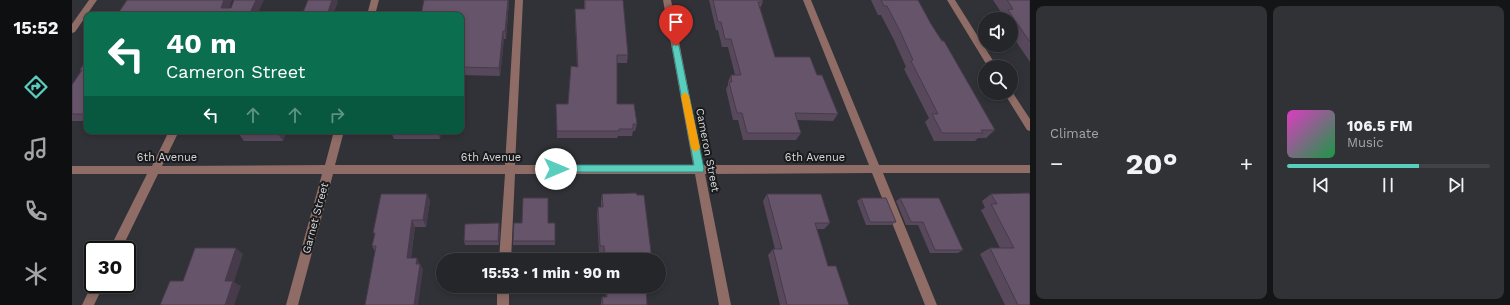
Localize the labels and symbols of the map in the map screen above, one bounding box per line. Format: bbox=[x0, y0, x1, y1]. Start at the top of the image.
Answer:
pin bbox=[659, 5, 693, 46]
street label: Cameron Street bbox=[693, 107, 722, 194]
position arrow bbox=[535, 148, 577, 190]
street label: 6th Avenue bbox=[137, 151, 197, 164]
street label: 6th Avenue bbox=[461, 151, 521, 164]
street label: 6th Avenue bbox=[785, 151, 845, 164]
street label: Garnet Street bbox=[300, 181, 331, 255]
speed limit sign: 30 bbox=[84, 241, 136, 293]

